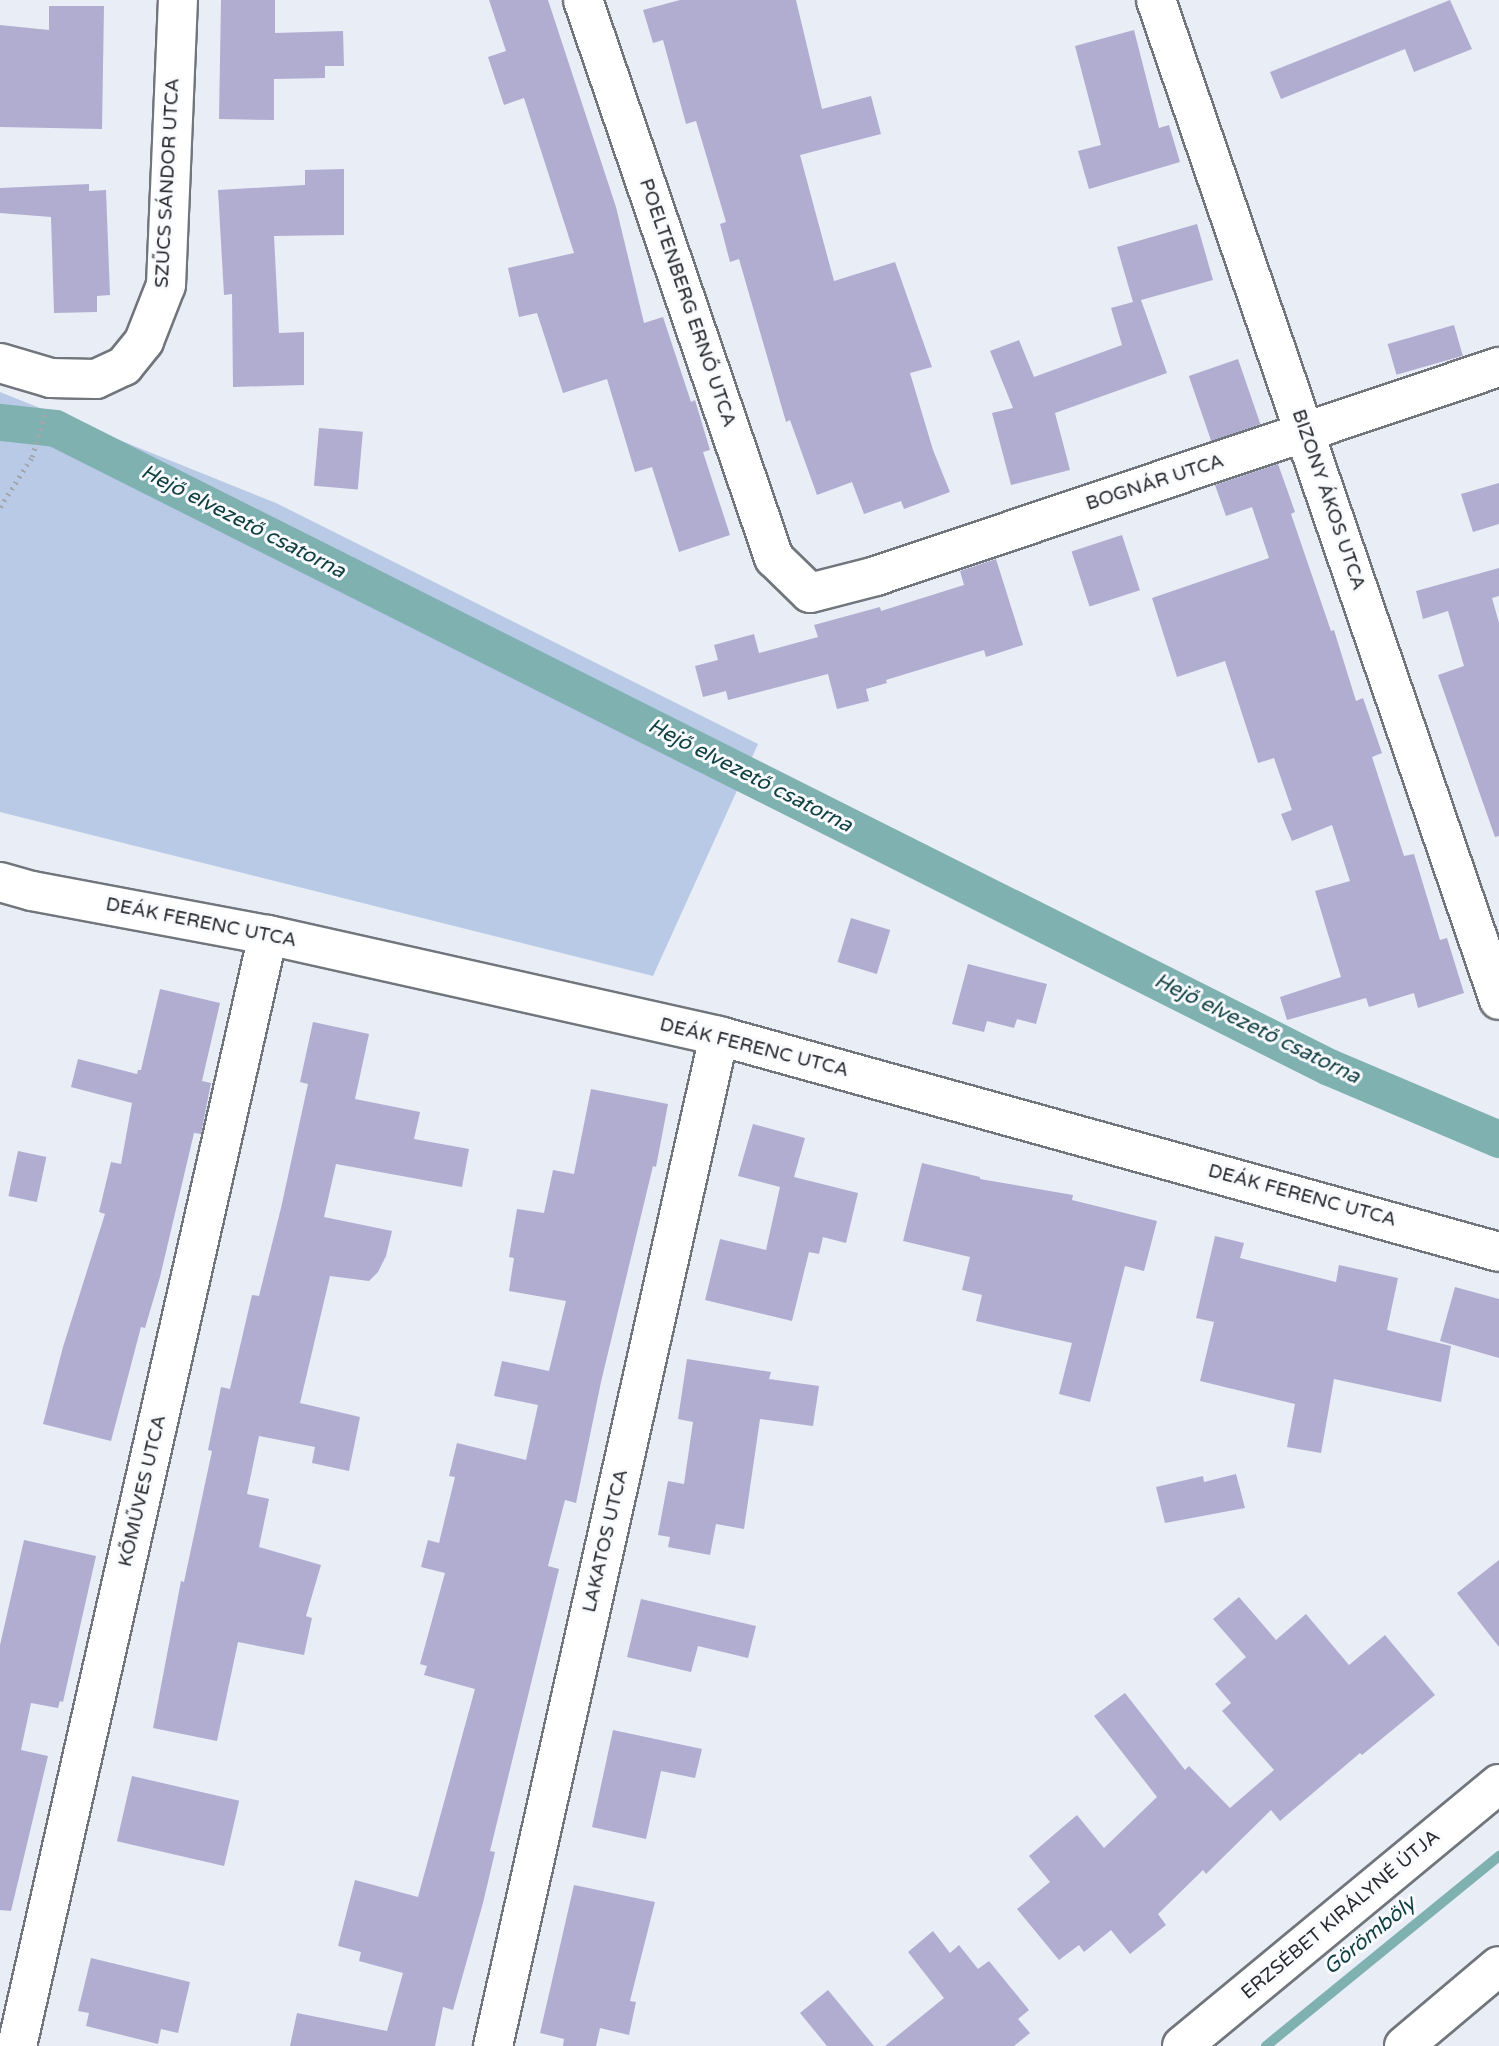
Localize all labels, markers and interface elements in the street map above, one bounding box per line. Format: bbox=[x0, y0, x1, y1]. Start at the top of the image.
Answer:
street label: SZŰCS SÁNDOR UTCA bbox=[151, 77, 185, 289]
street label: POELTENBERG ERNŐ UTCA bbox=[634, 176, 740, 430]
street label: BIZONY ÁKOS UTCA bbox=[1286, 407, 1370, 593]
street label: BOGNÁR UTCA bbox=[1083, 450, 1227, 516]
water label: Hejő elvezető csatorna bbox=[137, 460, 349, 584]
water label: Hejő elvezető csatorna bbox=[644, 714, 856, 838]
street label: DEÁK FERENC UTCA bbox=[104, 893, 298, 953]
water label: Hejő elvezető csatorna bbox=[1150, 968, 1364, 1090]
street label: DEÁK FERENC UTCA bbox=[657, 1013, 851, 1083]
street label: DEÁK FERENC UTCA bbox=[1205, 1160, 1399, 1232]
street label: KŐMŰVES UTCA bbox=[114, 1413, 172, 1569]
street label: LAKATOS UTCA bbox=[578, 1467, 634, 1615]
street label: ERZSÉBET KIRÁLYNÉ ÚTJA bbox=[1237, 1825, 1445, 2005]
water label: Görömböly bbox=[1319, 1891, 1421, 1981]

